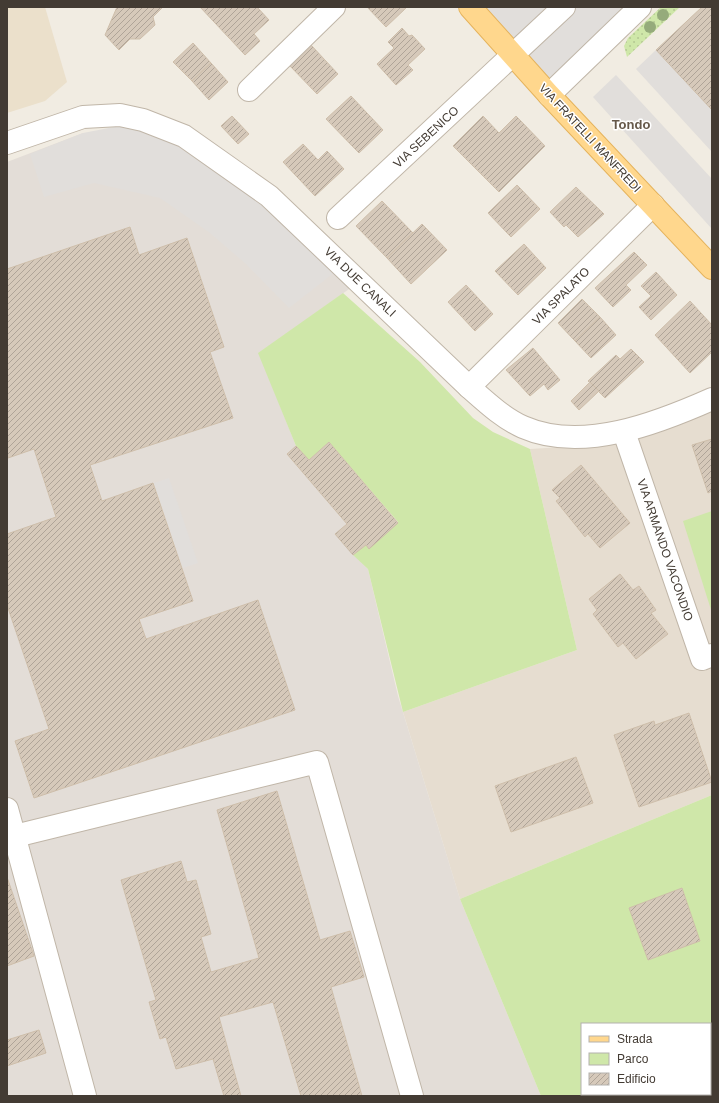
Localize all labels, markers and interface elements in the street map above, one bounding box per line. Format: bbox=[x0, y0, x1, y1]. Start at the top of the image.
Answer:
street label: VIA FRATELLI MANFREDI bbox=[536, 81, 644, 195]
street label: VIA SEBENICO bbox=[390, 103, 462, 171]
district label: Tondo bbox=[612, 117, 650, 132]
street label: VIA DUE CANALI bbox=[321, 244, 399, 320]
street label: VIA SPALATO bbox=[529, 264, 593, 328]
street label: VIA ARMANDO VACONDIO bbox=[634, 477, 696, 623]
legend bbox=[581, 1023, 711, 1095]
text: Strada bbox=[617, 1032, 653, 1046]
text: Parco bbox=[617, 1052, 649, 1066]
text: Edificio bbox=[617, 1072, 656, 1086]

